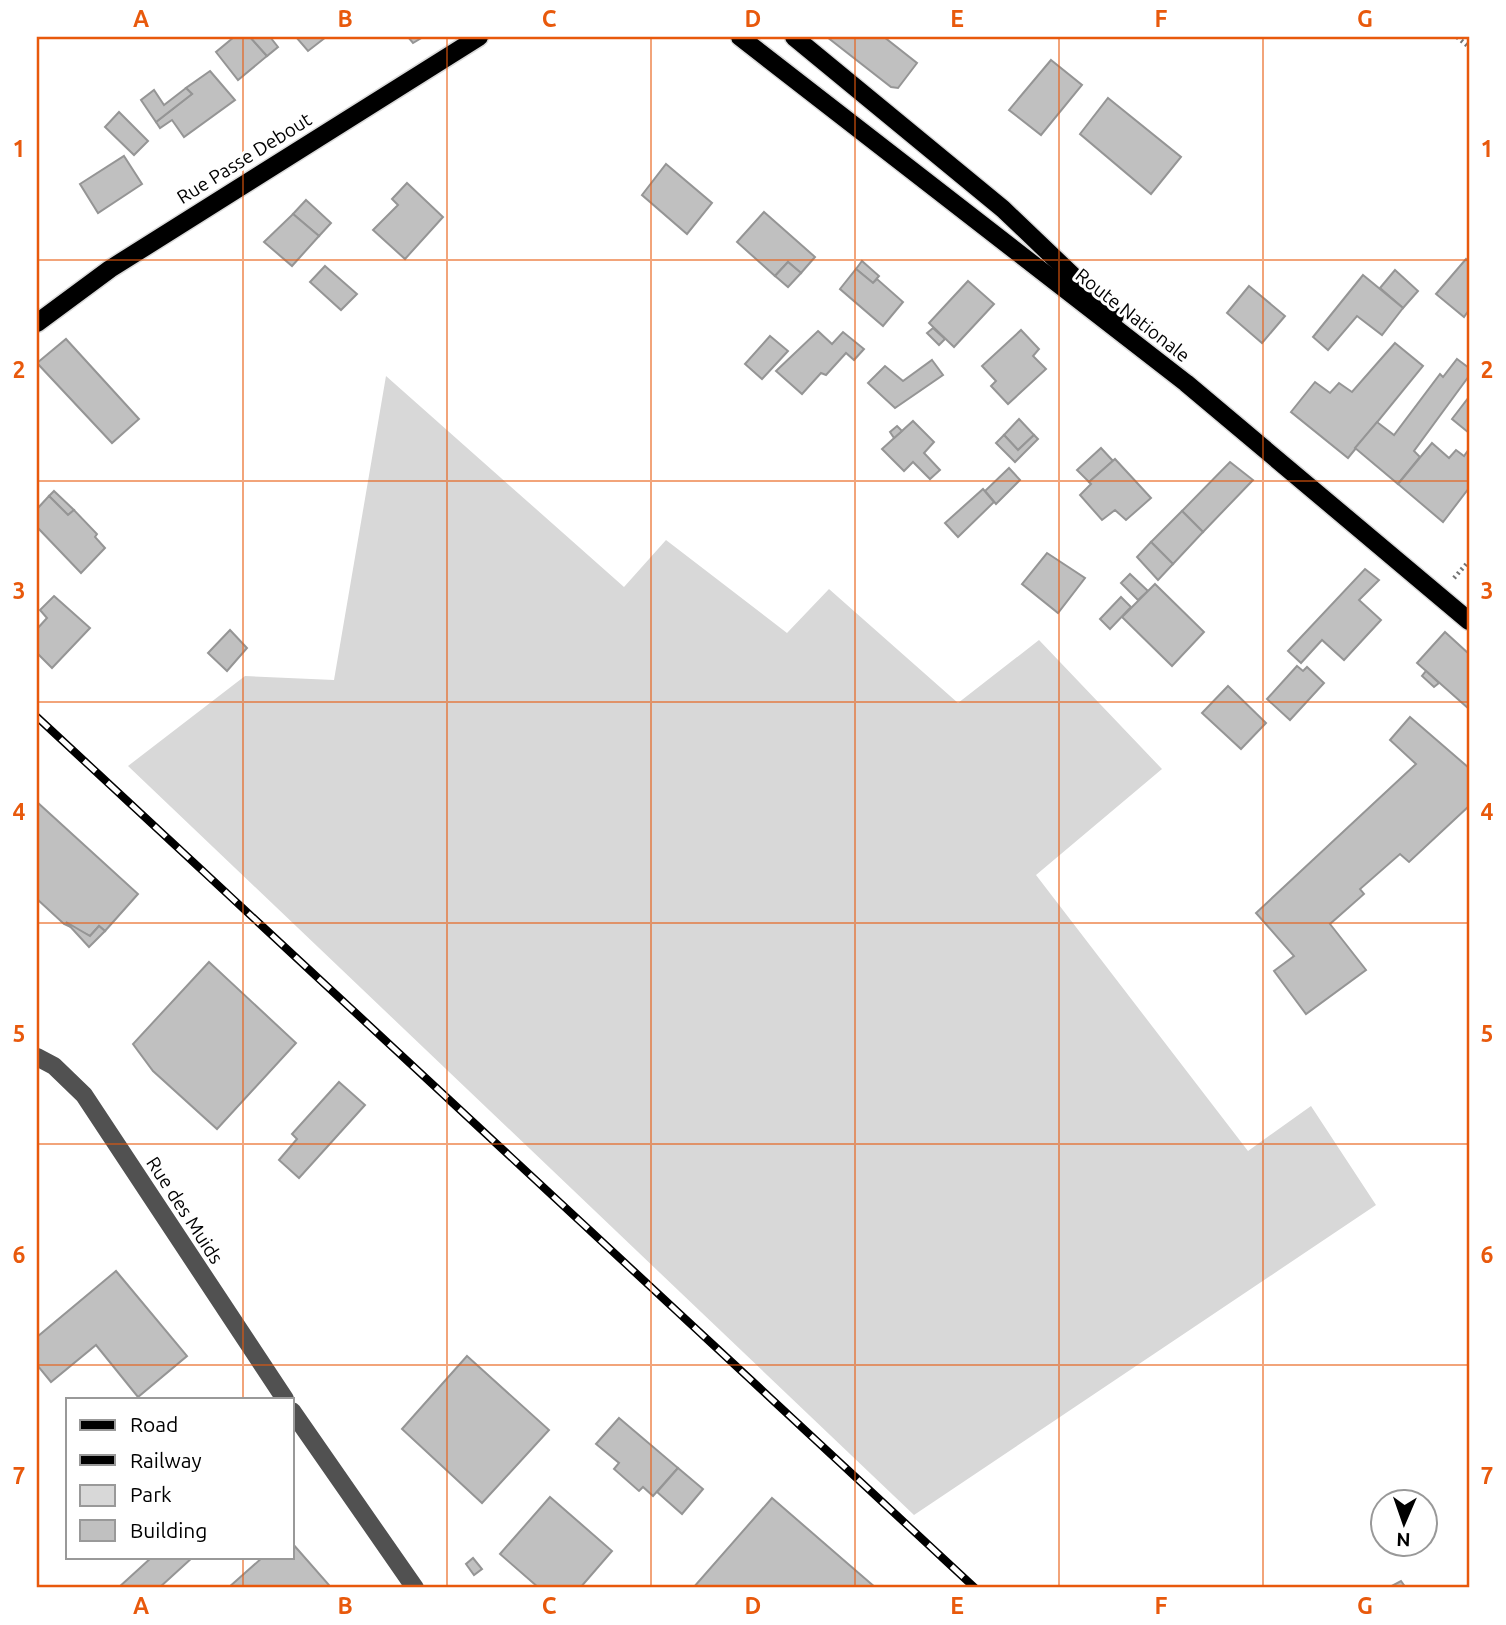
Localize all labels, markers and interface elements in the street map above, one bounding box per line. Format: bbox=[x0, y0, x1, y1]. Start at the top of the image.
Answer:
text: A bbox=[133, 6, 149, 31]
text: B bbox=[337, 6, 353, 31]
text: C bbox=[542, 6, 557, 31]
text: D bbox=[745, 6, 761, 31]
text: E bbox=[950, 6, 964, 31]
text: F bbox=[1155, 6, 1168, 31]
text: G bbox=[1357, 6, 1373, 31]
street label: Rue Passe Debout bbox=[173, 108, 316, 208]
text: 1 bbox=[13, 136, 25, 161]
text: 1 bbox=[1481, 136, 1493, 161]
street label: Route Nationale bbox=[1072, 264, 1194, 366]
text: 2 bbox=[13, 357, 25, 382]
text: 2 bbox=[1481, 357, 1493, 382]
text: 3 bbox=[13, 578, 25, 603]
text: 3 bbox=[1481, 578, 1493, 603]
text: 4 bbox=[13, 799, 26, 824]
text: 4 bbox=[1481, 799, 1494, 824]
text: 5 bbox=[13, 1021, 25, 1046]
text: 5 bbox=[1481, 1021, 1493, 1046]
street label: Rue des Muids bbox=[142, 1152, 228, 1268]
text: 6 bbox=[13, 1242, 26, 1267]
text: 6 bbox=[1481, 1242, 1494, 1267]
legend bbox=[66, 1398, 294, 1558]
text: Road bbox=[130, 1412, 178, 1436]
text: Railway bbox=[130, 1448, 202, 1472]
text: 7 bbox=[13, 1463, 25, 1488]
text: 7 bbox=[1481, 1463, 1493, 1488]
text: Park bbox=[130, 1482, 172, 1506]
north arrow bbox=[1370, 1488, 1440, 1558]
text: Building bbox=[130, 1518, 207, 1542]
text: N bbox=[1396, 1529, 1411, 1551]
text: A bbox=[133, 1593, 149, 1618]
text: B bbox=[337, 1593, 353, 1618]
text: C bbox=[542, 1593, 557, 1618]
text: D bbox=[745, 1593, 761, 1618]
text: E bbox=[950, 1593, 964, 1618]
text: F bbox=[1155, 1593, 1168, 1618]
text: G bbox=[1357, 1593, 1373, 1618]

